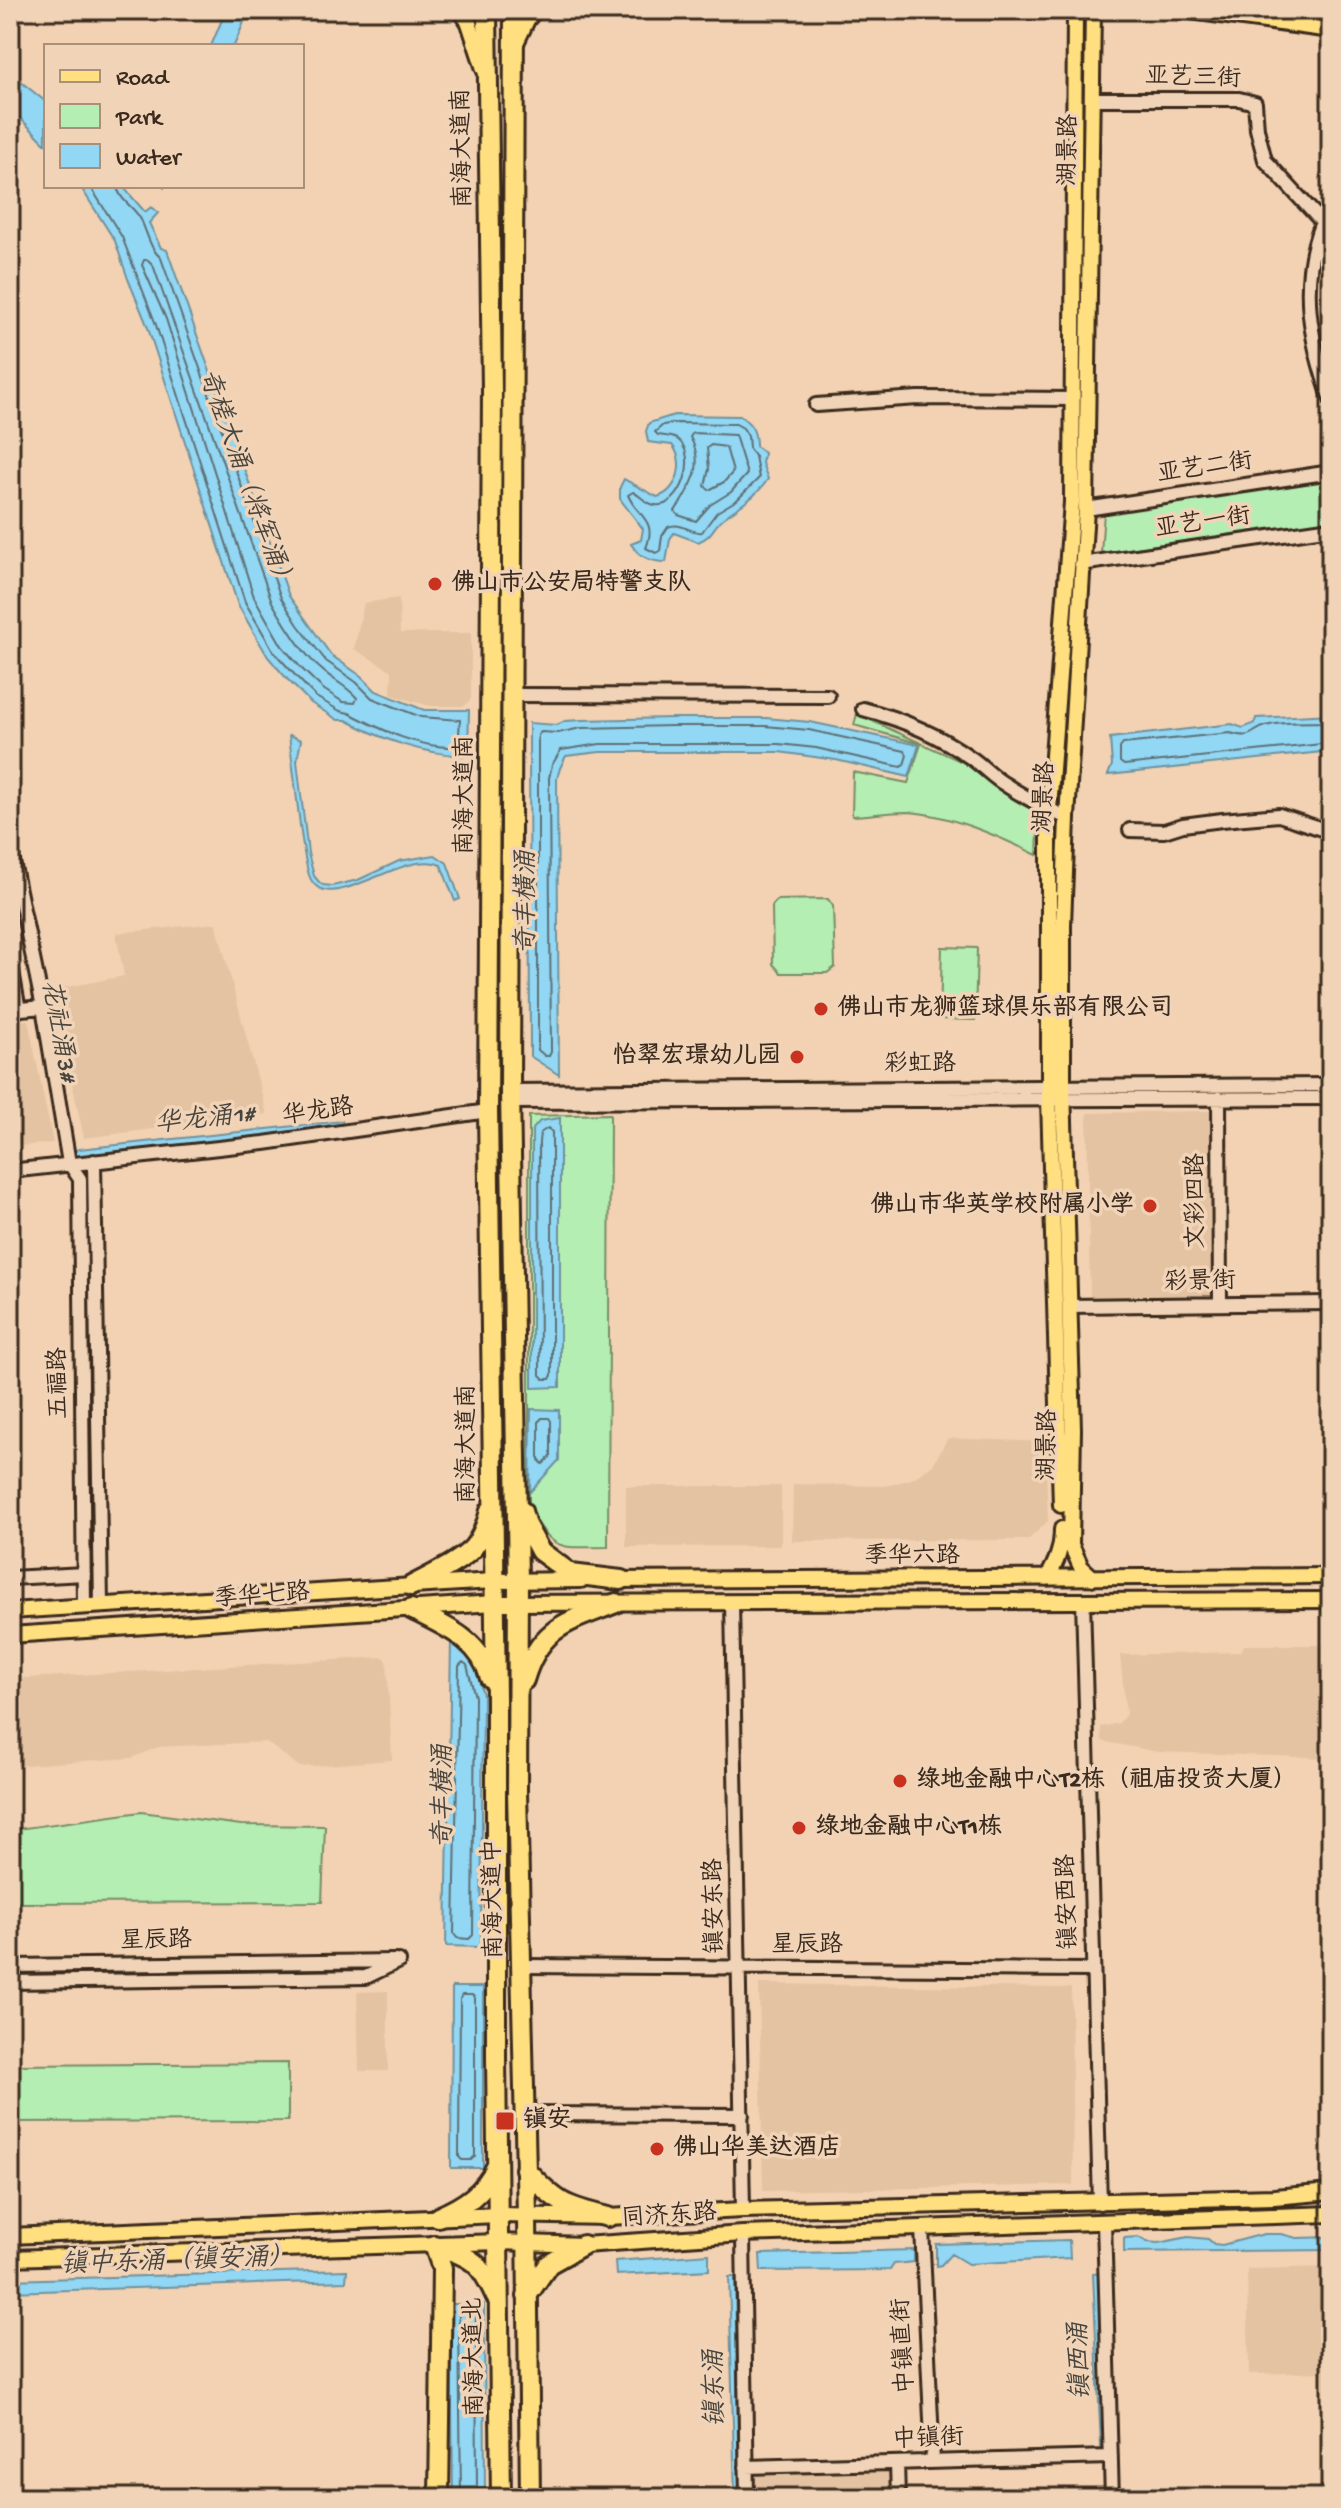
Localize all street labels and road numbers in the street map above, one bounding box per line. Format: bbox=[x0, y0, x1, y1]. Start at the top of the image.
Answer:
street label: 亚艺三街 bbox=[1145, 62, 1242, 95]
street label: 南海大道南 bbox=[447, 88, 480, 208]
street label: 湖景路 bbox=[1053, 114, 1085, 186]
street label: 亚艺二街 bbox=[1155, 447, 1255, 490]
street label: 亚艺一街 bbox=[1153, 502, 1253, 545]
street label: 南海大道南 bbox=[451, 735, 481, 855]
street label: 湖景路 bbox=[1028, 760, 1062, 834]
street label: 彩虹路 bbox=[884, 1049, 956, 1080]
street label: 华龙路 bbox=[280, 1092, 356, 1132]
street label: 文彩四路 bbox=[1181, 1153, 1212, 1249]
street label: 彩景街 bbox=[1164, 1268, 1236, 1298]
street label: 五福路 bbox=[43, 1347, 75, 1419]
street label: 南海大道南 bbox=[453, 1384, 483, 1504]
street label: 湖景路 bbox=[1032, 1409, 1064, 1481]
street label: 季华六路 bbox=[864, 1541, 960, 1572]
street label: 季华七路 bbox=[213, 1577, 311, 1615]
street label: 南海大道中 bbox=[478, 1839, 511, 1959]
street label: 镇安西路 bbox=[1051, 1854, 1085, 1951]
street label: 镇安东路 bbox=[699, 1858, 731, 1954]
street label: 星辰路 bbox=[120, 1925, 192, 1957]
street label: 星辰路 bbox=[771, 1930, 843, 1961]
street label: 同济东路 bbox=[620, 2197, 718, 2235]
street label: 南海大道北 bbox=[459, 2297, 492, 2417]
street label: 中镇直街 bbox=[887, 2297, 922, 2395]
street label: 中镇街 bbox=[891, 2423, 964, 2456]

